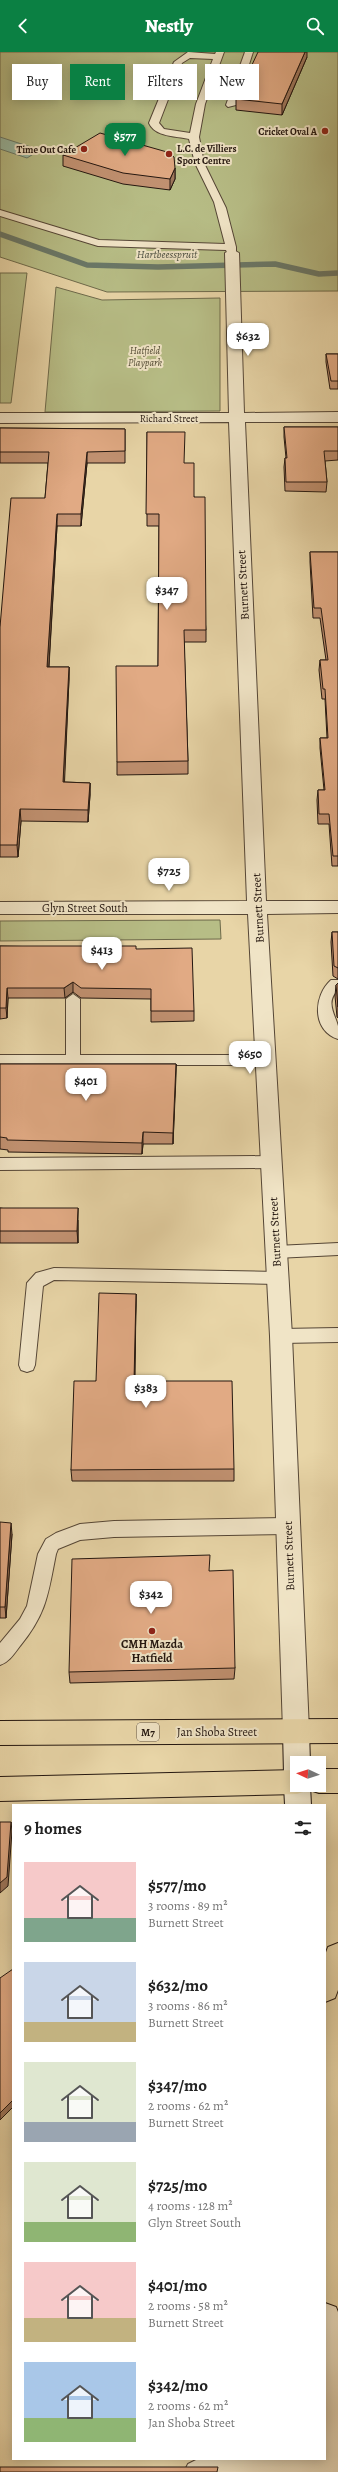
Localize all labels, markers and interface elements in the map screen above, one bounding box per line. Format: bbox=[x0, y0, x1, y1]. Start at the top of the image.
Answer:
text: Nestly bbox=[145, 14, 193, 38]
icon: back bbox=[12, 15, 34, 37]
icon: search bbox=[304, 15, 326, 37]
chip: Buy bbox=[12, 64, 62, 100]
chip: Rent bbox=[70, 64, 125, 100]
chip: Filters bbox=[133, 64, 197, 100]
chip: New bbox=[205, 64, 259, 100]
pin: $577 bbox=[101, 123, 149, 157]
place label: Cricket Oval A bbox=[258, 125, 318, 138]
marker: Cricket Oval A bbox=[320, 126, 330, 136]
text: $577 bbox=[114, 127, 136, 144]
place label: L.C. de Villiers Sport Centre bbox=[177, 142, 236, 167]
place label: Time Out Cafe bbox=[17, 143, 76, 156]
marker: Time Out Cafe bbox=[79, 144, 89, 154]
marker: L.C. de Villiers Sport Centre bbox=[164, 149, 174, 159]
water label: Hartbeesspruit bbox=[137, 247, 198, 262]
pin: $632 bbox=[224, 323, 272, 357]
text: $632 bbox=[236, 327, 260, 344]
park label: Hatfield Playpark bbox=[128, 344, 163, 370]
street label: Richard Street bbox=[140, 412, 199, 425]
street label: Burnett Street bbox=[233, 550, 253, 620]
pin: $347 bbox=[143, 577, 191, 611]
text: $347 bbox=[155, 581, 179, 598]
pin: $725 bbox=[145, 858, 193, 892]
text: $725 bbox=[157, 862, 181, 879]
street label: Burnett Street bbox=[248, 873, 268, 943]
street label: Glyn Street South bbox=[42, 900, 129, 916]
pin: $413 bbox=[78, 937, 126, 971]
text: $413 bbox=[91, 941, 113, 958]
pin: $650 bbox=[226, 1041, 274, 1075]
text: $650 bbox=[238, 1045, 262, 1062]
pin: $401 bbox=[62, 1068, 110, 1102]
text: $401 bbox=[74, 1072, 98, 1089]
street label: Burnett Street bbox=[265, 1197, 285, 1267]
pin: $383 bbox=[122, 1375, 170, 1409]
text: $383 bbox=[134, 1379, 158, 1396]
street label: Burnett Street bbox=[280, 1521, 298, 1591]
pin: $342 bbox=[127, 1581, 175, 1615]
text: $342 bbox=[139, 1585, 163, 1602]
marker: CMH Mazda Hatfield bbox=[147, 1626, 157, 1636]
place label: CMH Mazda Hatfield bbox=[121, 1636, 183, 1666]
road number: M7 bbox=[137, 1723, 159, 1741]
street label: Jan Shoba Street bbox=[177, 1724, 257, 1740]
north arrow bbox=[290, 1756, 326, 1792]
map controls bbox=[290, 1756, 326, 1792]
text: 9 homes bbox=[24, 1817, 82, 1840]
icon: filters bbox=[292, 1817, 314, 1839]
text: $577/mo bbox=[148, 1874, 206, 1897]
icon: home bbox=[56, 1878, 104, 1926]
text: 3 rooms · 89 m² bbox=[148, 1897, 227, 1914]
text: Burnett Street bbox=[148, 1914, 224, 1931]
text: $632/mo bbox=[148, 1974, 208, 1997]
icon: home bbox=[56, 1978, 104, 2026]
text: 3 rooms · 86 m² bbox=[148, 1997, 228, 2014]
text: Burnett Street bbox=[148, 2014, 224, 2031]
text: $347/mo bbox=[148, 2074, 207, 2097]
icon: home bbox=[56, 2078, 104, 2126]
text: 2 rooms · 62 m² bbox=[148, 2097, 228, 2114]
text: Burnett Street bbox=[148, 2114, 224, 2131]
text: $725/mo bbox=[148, 2174, 207, 2197]
icon: home bbox=[56, 2178, 104, 2226]
text: 4 rooms · 128 m² bbox=[148, 2197, 233, 2214]
text: Glyn Street South bbox=[148, 2214, 241, 2231]
text: $401/mo bbox=[148, 2274, 207, 2297]
icon: home bbox=[56, 2278, 104, 2326]
text: 2 rooms · 58 m² bbox=[148, 2297, 228, 2314]
text: Burnett Street bbox=[148, 2314, 224, 2331]
text: $342/mo bbox=[148, 2374, 208, 2397]
icon: home bbox=[56, 2378, 104, 2426]
text: 2 rooms · 62 m² bbox=[148, 2397, 228, 2414]
text: Jan Shoba Street bbox=[148, 2414, 235, 2431]

